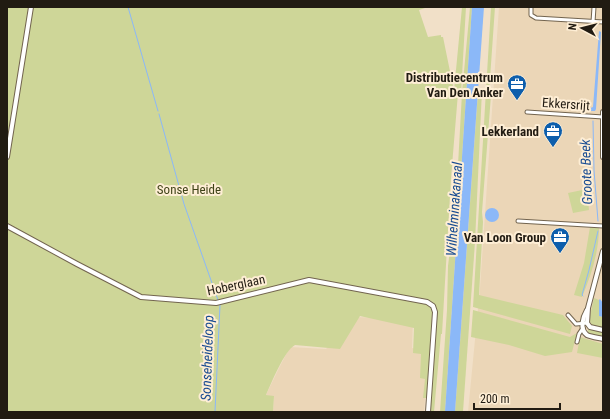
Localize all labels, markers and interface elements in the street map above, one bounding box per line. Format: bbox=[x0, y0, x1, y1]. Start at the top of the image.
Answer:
north arrow bbox=[562, 8, 602, 48]
text: N bbox=[566, 22, 579, 31]
place label: Distributiecentrum Van Den Anker bbox=[406, 70, 504, 100]
office icon: Distributiecentrum Van Den Anker bbox=[506, 73, 528, 101]
street label: Ekkersrijt bbox=[542, 95, 590, 113]
office icon: Lekkerland bbox=[542, 120, 564, 148]
place label: Lekkerland bbox=[481, 124, 539, 139]
water label: Groote Beek bbox=[577, 138, 595, 205]
water label: Wilhelminakanaal bbox=[443, 160, 465, 257]
park label: Sonse Heide bbox=[157, 182, 221, 197]
office icon: Van Loon Group bbox=[549, 226, 571, 254]
place label: Van Loon Group bbox=[464, 230, 546, 245]
street label: Hoberglaan bbox=[206, 272, 266, 298]
water label: Sonseheideloop bbox=[198, 315, 216, 401]
scale bar bbox=[474, 385, 560, 411]
text: 200 m bbox=[480, 392, 510, 406]

